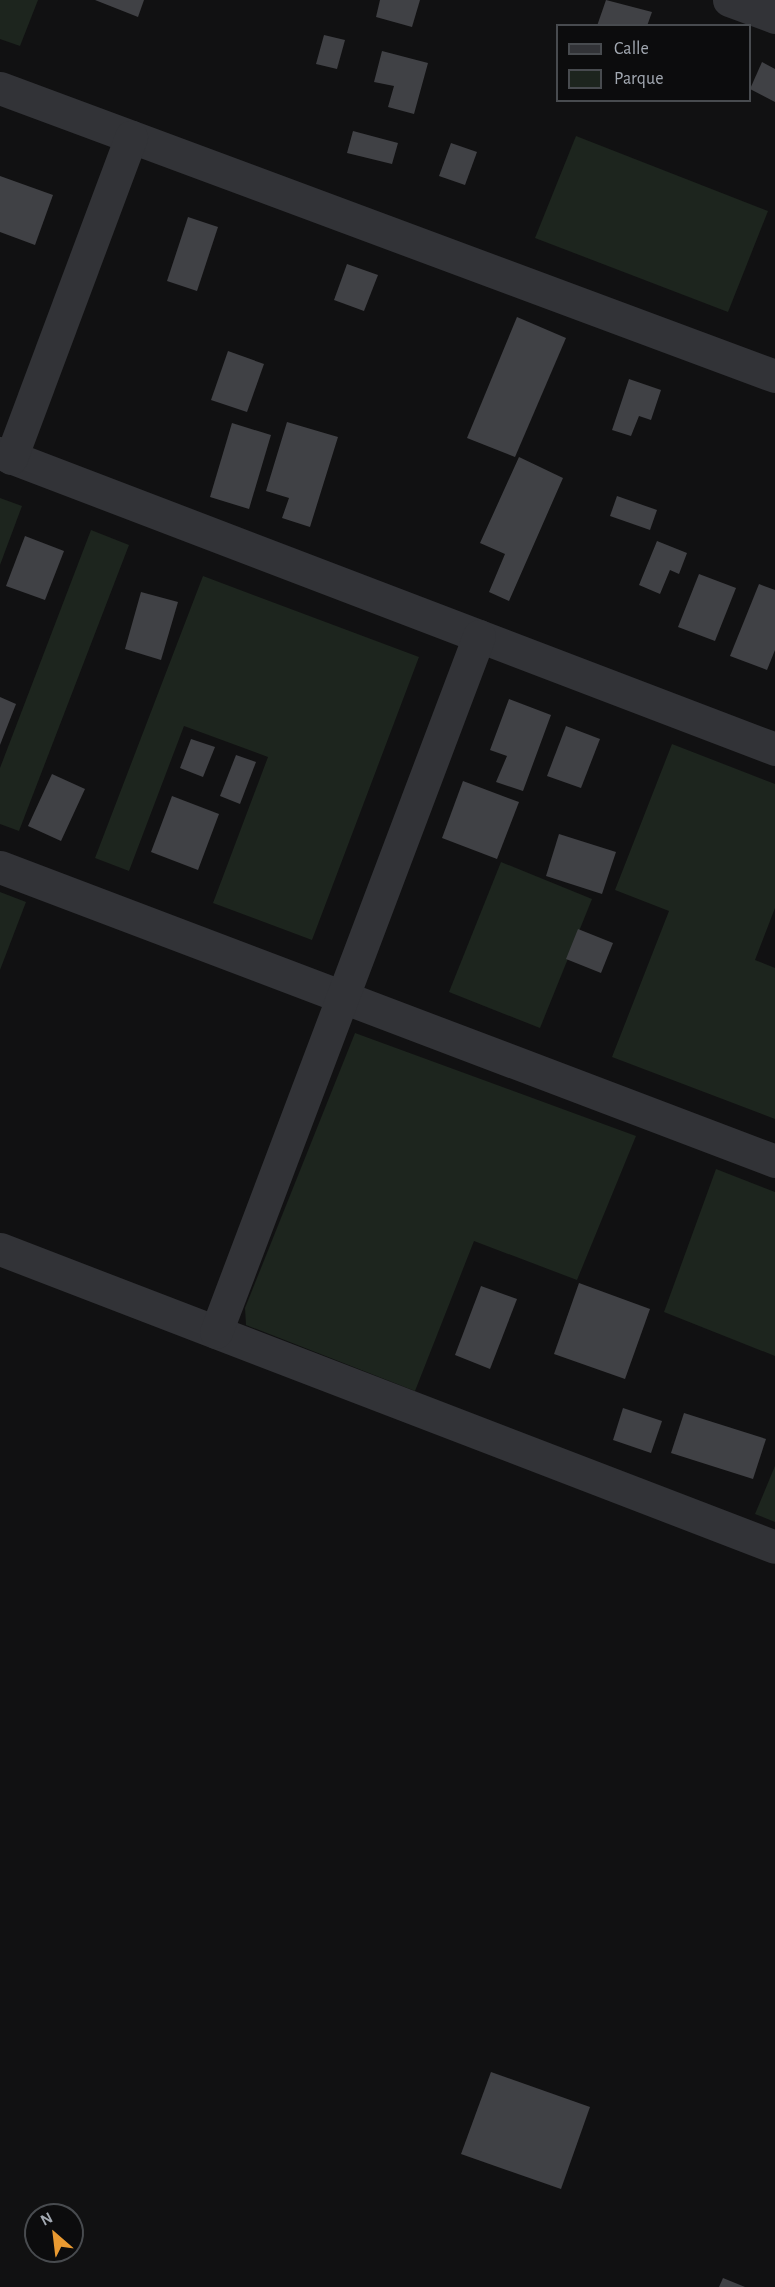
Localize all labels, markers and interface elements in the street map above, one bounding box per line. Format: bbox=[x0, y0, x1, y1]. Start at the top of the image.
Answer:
legend bbox=[556, 24, 751, 102]
text: Calle bbox=[614, 40, 649, 58]
text: Parque bbox=[614, 70, 663, 88]
north arrow bbox=[24, 2203, 84, 2263]
text: N bbox=[38, 2209, 55, 2229]

